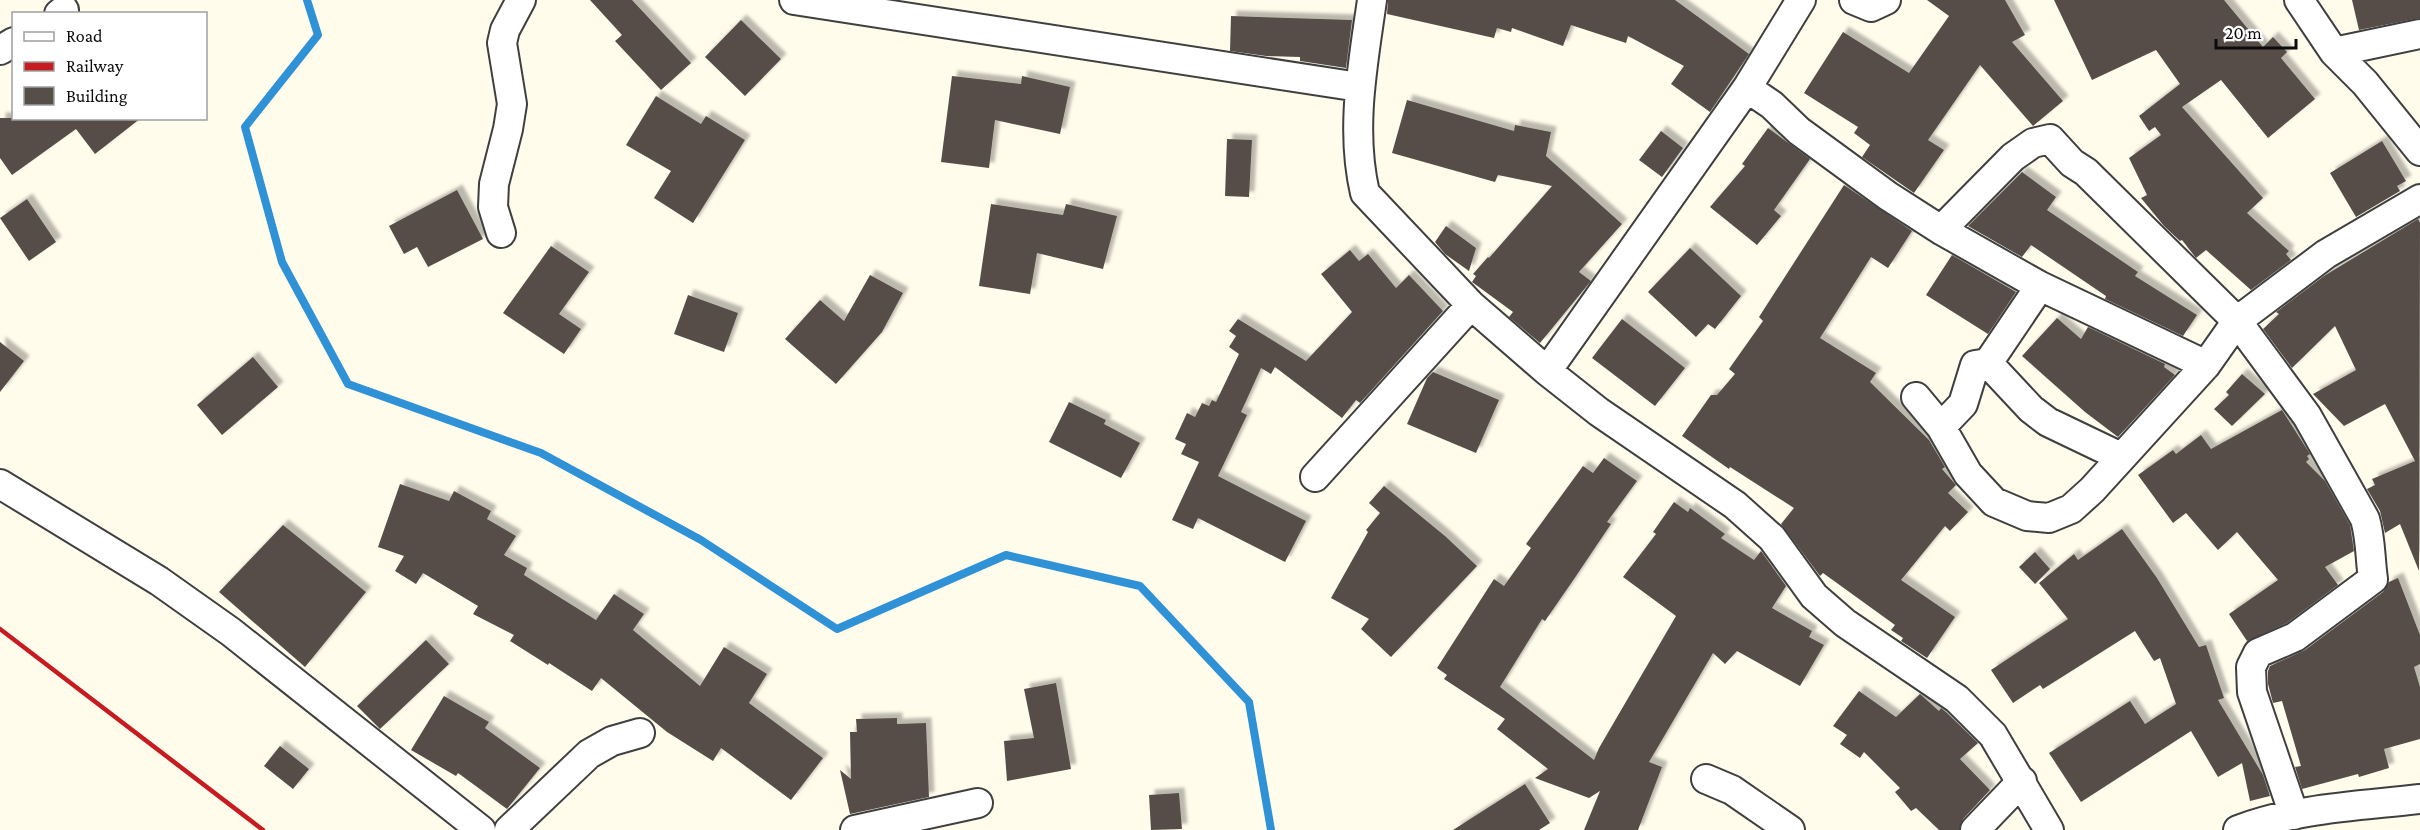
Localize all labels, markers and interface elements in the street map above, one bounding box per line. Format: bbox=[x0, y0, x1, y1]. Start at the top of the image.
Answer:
legend bbox=[12, 12, 207, 120]
scale bar bbox=[2216, 12, 2296, 50]
text: 20 m bbox=[2225, 23, 2262, 43]
text: Road bbox=[66, 26, 103, 46]
text: Railway bbox=[66, 56, 124, 76]
text: Building bbox=[66, 86, 128, 106]

